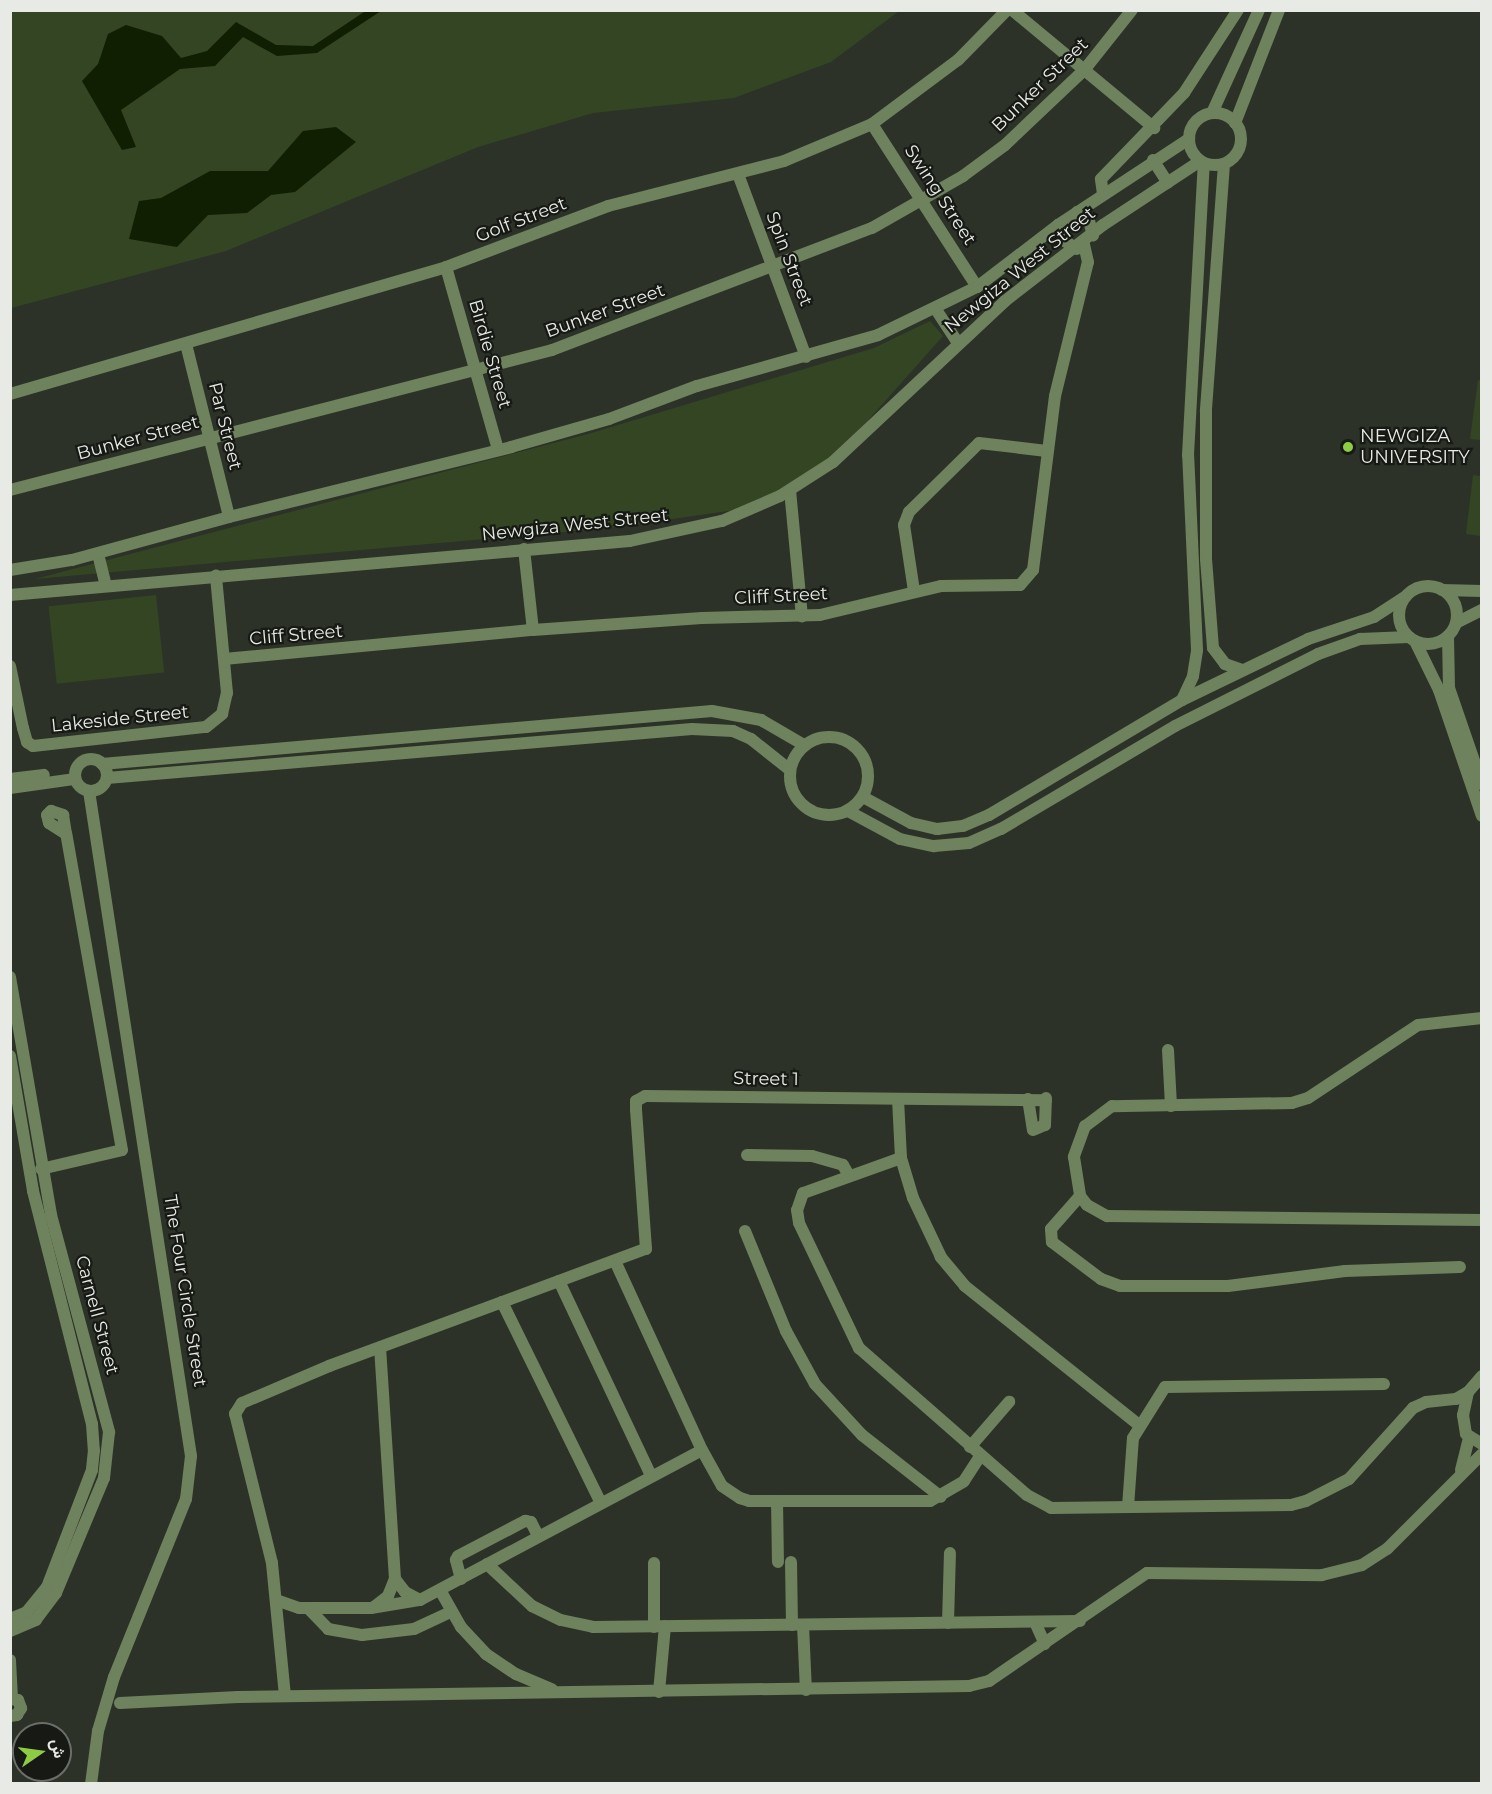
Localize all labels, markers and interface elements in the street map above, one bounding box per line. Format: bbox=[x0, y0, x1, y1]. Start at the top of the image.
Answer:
street label: Bunker Street bbox=[987, 34, 1093, 136]
street label: Swing Street bbox=[900, 141, 980, 249]
street label: Golf Street bbox=[473, 193, 569, 247]
street label: Newgiza West Street bbox=[940, 203, 1100, 337]
street label: Spin Street bbox=[761, 209, 817, 309]
street label: Bunker Street bbox=[542, 279, 668, 343]
street label: Birdie Street bbox=[464, 297, 516, 411]
street label: Par Street bbox=[204, 380, 246, 472]
street label: Bunker Street bbox=[75, 411, 201, 465]
place label: NEWGIZA UNIVERSITY bbox=[1360, 426, 1470, 468]
marker: NEWGIZA UNIVERSITY bbox=[1341, 440, 1355, 454]
street label: Newgiza West Street bbox=[481, 504, 669, 546]
street label: Cliff Street bbox=[734, 583, 828, 609]
street label: Cliff Street bbox=[248, 620, 344, 650]
street label: Lakeside Street bbox=[50, 701, 190, 737]
street label: Street 1 bbox=[733, 1068, 799, 1090]
street label: The Four Circle Street bbox=[159, 1194, 211, 1388]
street label: Carnell Street bbox=[71, 1253, 123, 1377]
north arrow bbox=[12, 1722, 72, 1782]
text: ش bbox=[47, 1737, 69, 1760]

